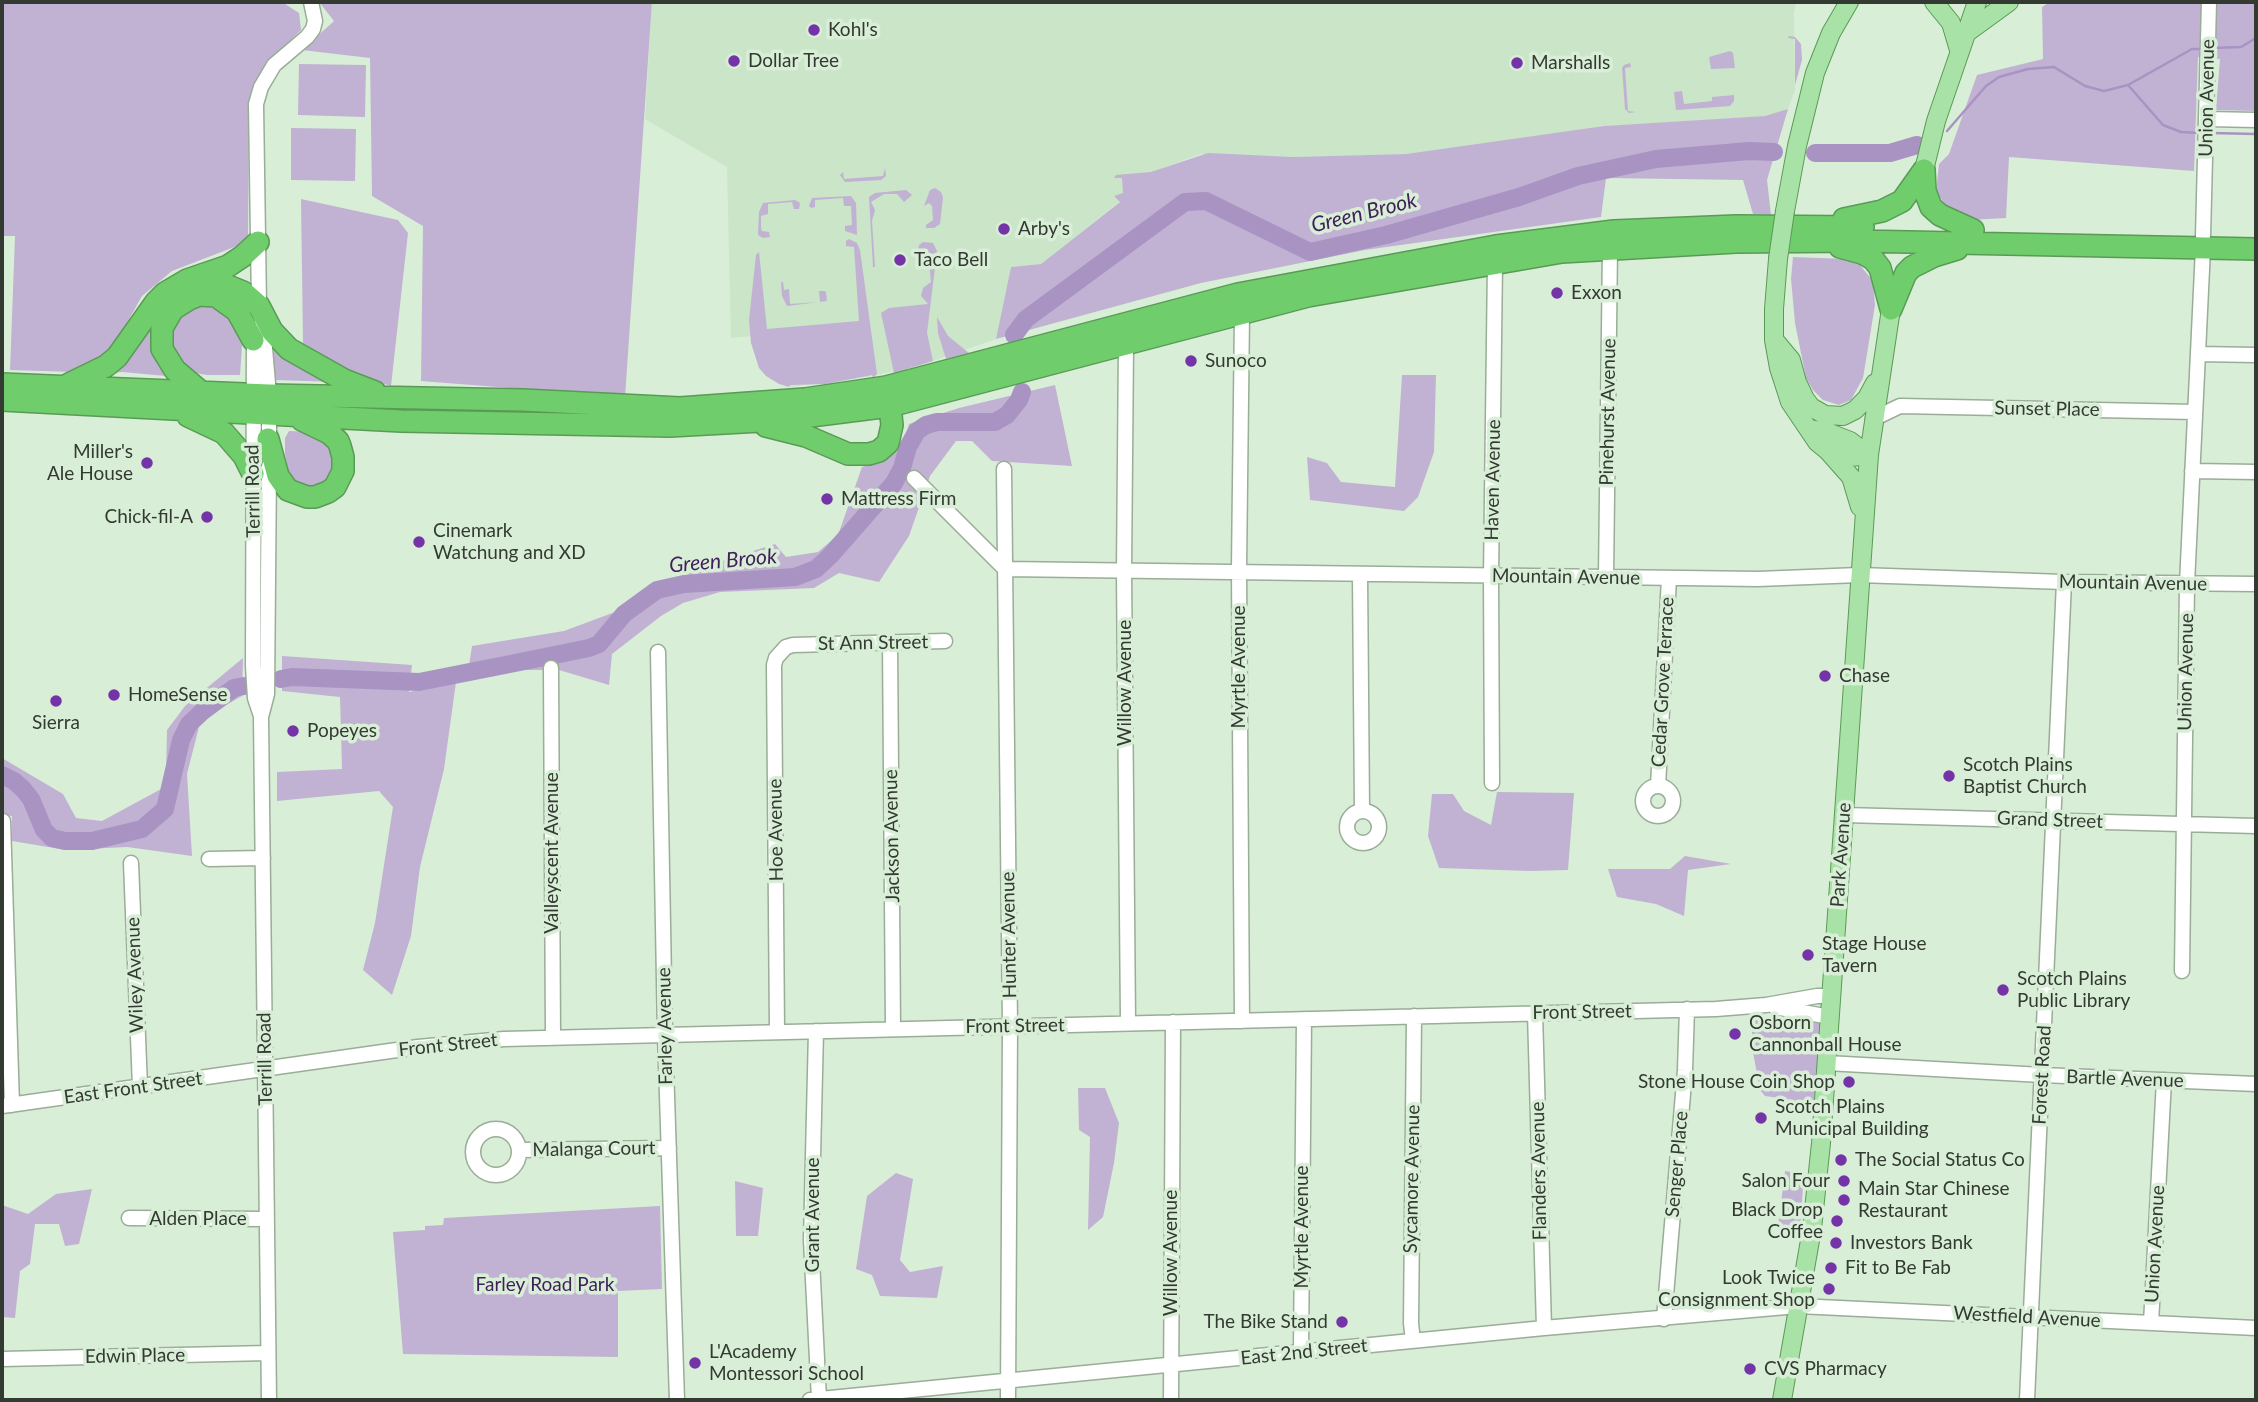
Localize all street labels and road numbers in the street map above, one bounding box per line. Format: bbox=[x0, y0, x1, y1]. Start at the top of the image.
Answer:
street label: Union Avenue bbox=[2195, 39, 2219, 157]
street label: Pinehurst Avenue bbox=[1595, 338, 1621, 486]
street label: Sunset Place bbox=[1994, 397, 2100, 421]
street label: Haven Avenue bbox=[1481, 419, 1505, 541]
street label: Terrill Road bbox=[241, 444, 265, 538]
street label: Mountain Avenue bbox=[1492, 564, 1640, 590]
street label: Mountain Avenue bbox=[2059, 570, 2207, 596]
street label: Cedar Grove Terrace bbox=[1647, 596, 1679, 768]
street label: Myrtle Avenue bbox=[1228, 605, 1250, 729]
street label: Union Avenue bbox=[2174, 613, 2198, 731]
street label: Willow Avenue bbox=[1114, 620, 1136, 746]
street label: St Ann Street bbox=[818, 631, 928, 655]
street label: Jackson Avenue bbox=[879, 769, 905, 903]
street label: Valleyscent Avenue bbox=[541, 772, 563, 934]
street label: Hoe Avenue bbox=[764, 778, 788, 882]
street label: Park Avenue bbox=[1826, 802, 1856, 908]
street label: Grand Street bbox=[1997, 807, 2103, 833]
street label: Hunter Avenue bbox=[996, 871, 1022, 999]
street label: Wiley Avenue bbox=[122, 917, 148, 1033]
street label: Farley Avenue bbox=[653, 967, 677, 1085]
street label: Front Street bbox=[1532, 1000, 1632, 1024]
street label: Terrill Road bbox=[253, 1012, 277, 1106]
street label: Front Street bbox=[965, 1014, 1065, 1038]
street label: Forest Road bbox=[2028, 1025, 2056, 1125]
street label: Front Street bbox=[397, 1028, 499, 1062]
street label: Bartle Avenue bbox=[2066, 1066, 2184, 1092]
street label: East Front Street bbox=[62, 1067, 204, 1109]
street label: Flanders Avenue bbox=[1526, 1101, 1552, 1241]
street label: Sycamore Avenue bbox=[1399, 1105, 1425, 1253]
street label: Senger Place bbox=[1661, 1110, 1693, 1218]
street label: Malanga Court bbox=[532, 1137, 656, 1161]
street label: Grant Avenue bbox=[802, 1158, 824, 1272]
street label: Myrtle Avenue bbox=[1291, 1165, 1313, 1289]
street label: Union Avenue bbox=[2141, 1184, 2169, 1304]
street label: Willow Avenue bbox=[1160, 1190, 1182, 1316]
street label: Alden Place bbox=[149, 1208, 247, 1230]
street label: Westfield Avenue bbox=[1953, 1302, 2101, 1332]
street label: East 2nd Street bbox=[1239, 1334, 1369, 1370]
street label: Edwin Place bbox=[85, 1344, 185, 1368]

